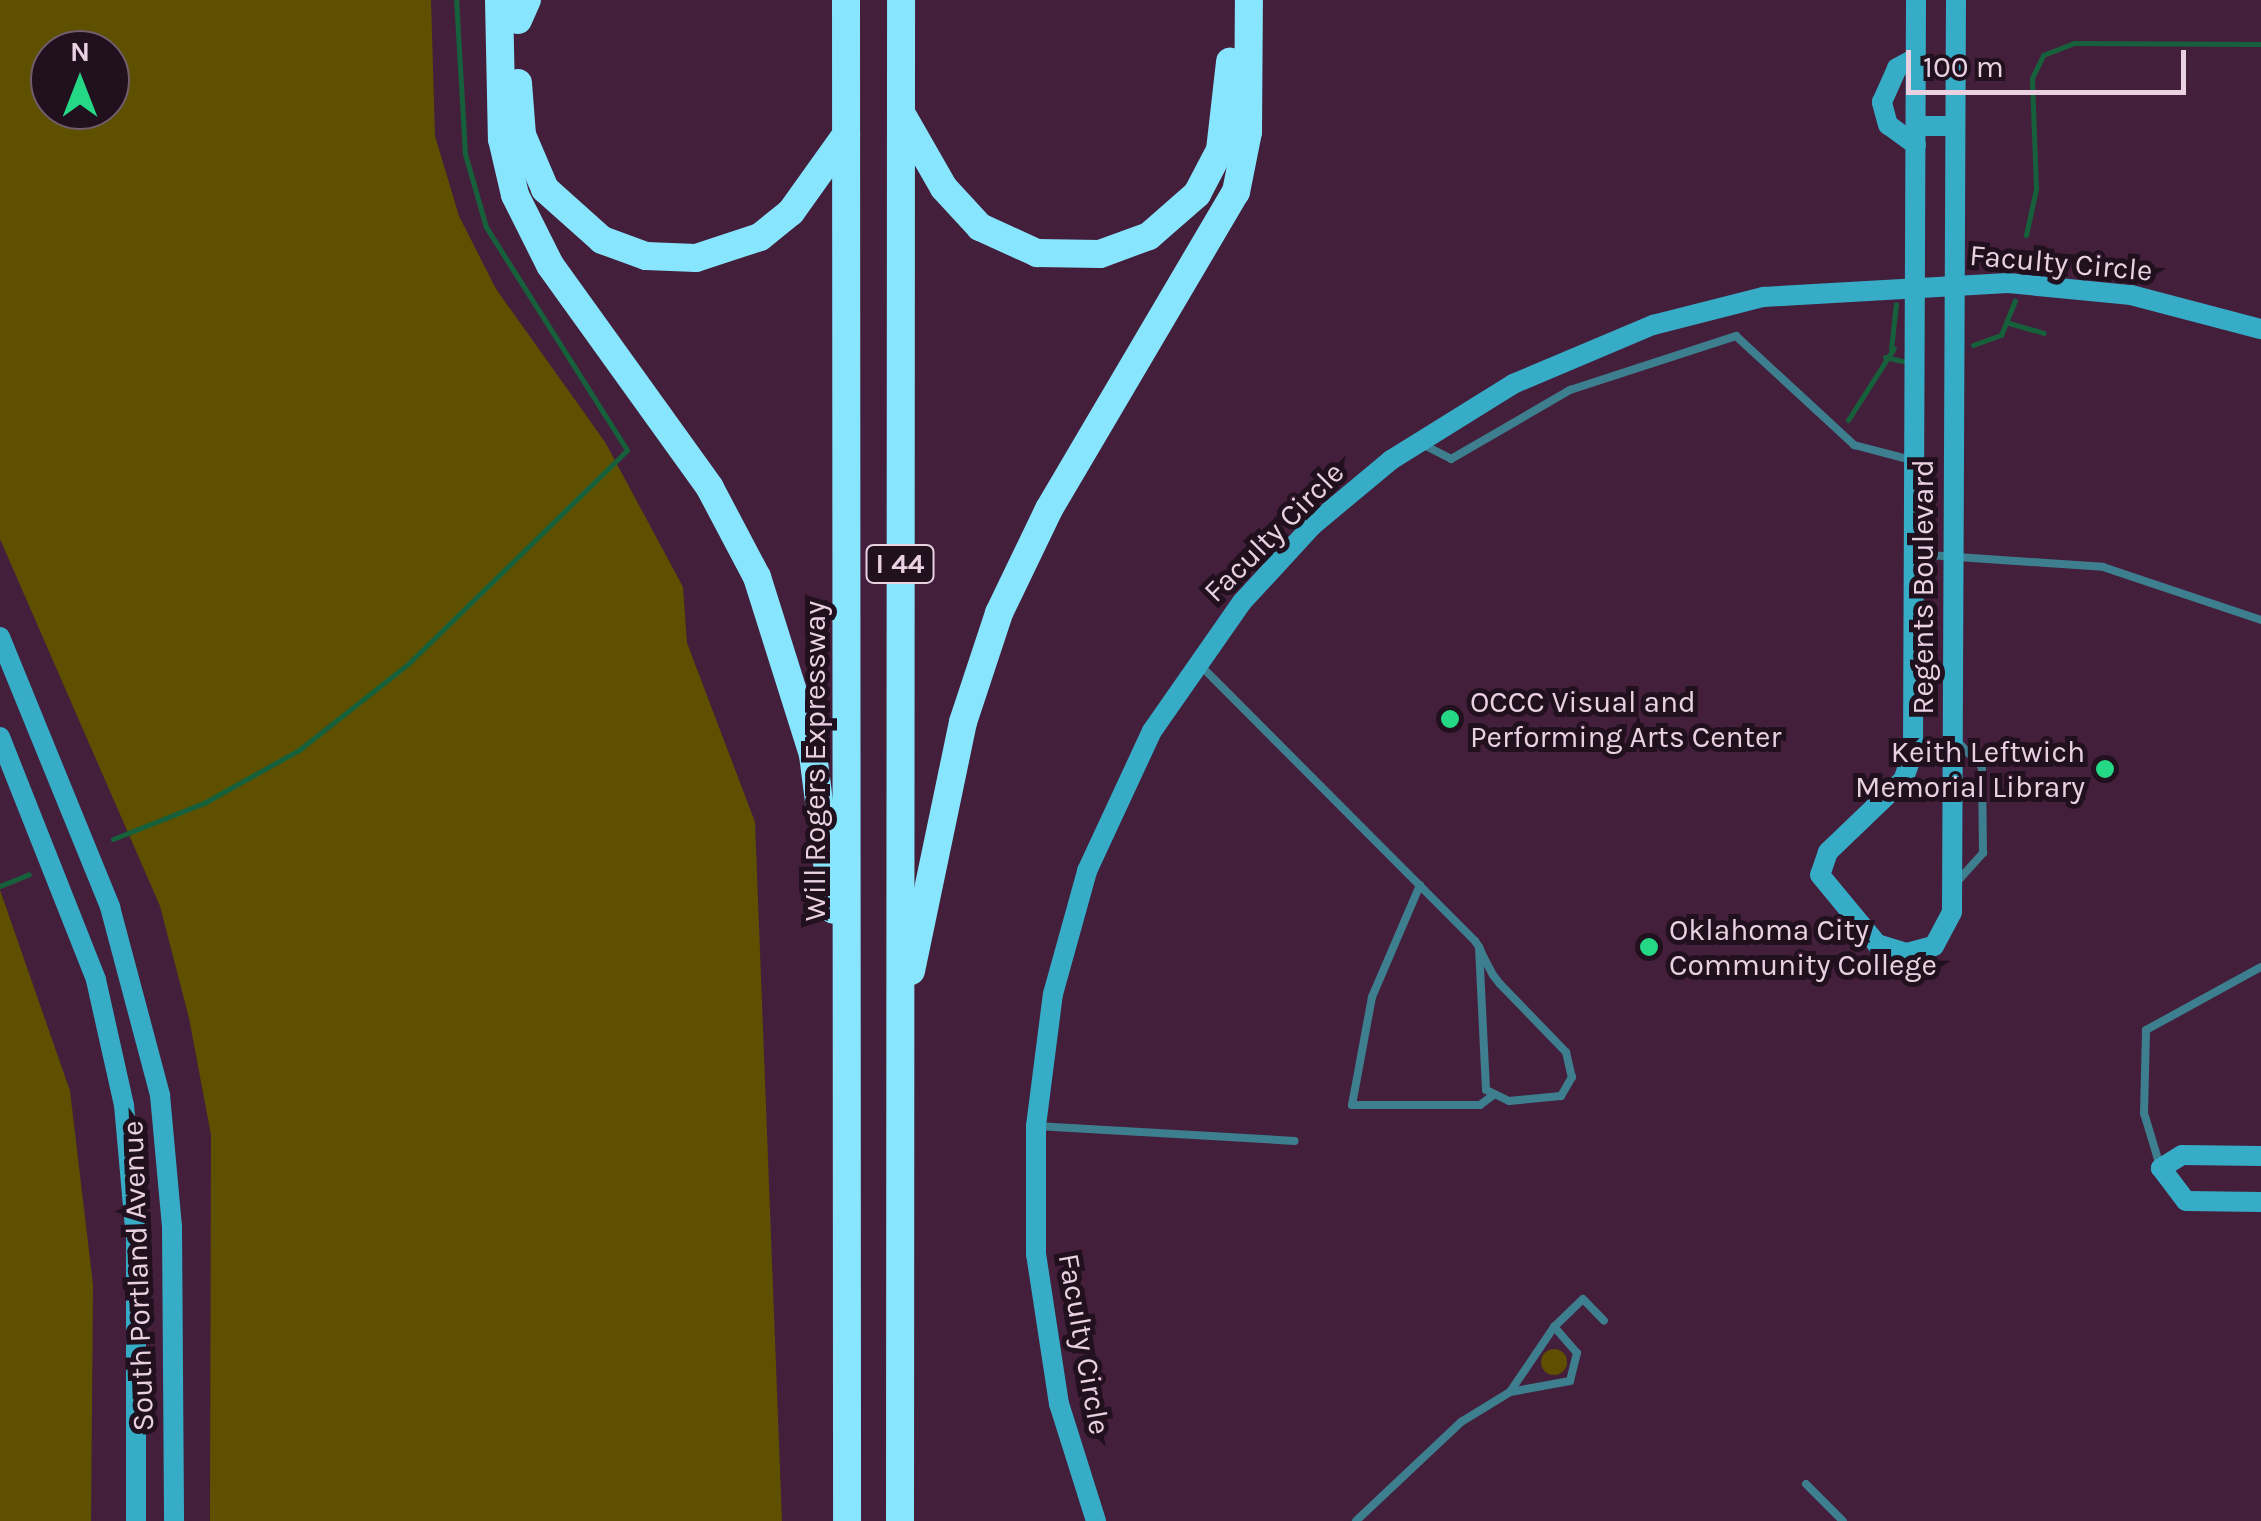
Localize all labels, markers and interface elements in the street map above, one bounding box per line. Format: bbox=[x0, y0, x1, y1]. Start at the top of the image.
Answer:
north arrow bbox=[30, 30, 130, 130]
scale bar bbox=[1911, 30, 2191, 92]
text: N bbox=[70, 35, 90, 68]
text: 100 m bbox=[1923, 49, 2004, 85]
street label: Faculty Circle bbox=[1968, 237, 2154, 289]
street label: Faculty Circle bbox=[1196, 454, 1352, 610]
street label: Regents Boulevard bbox=[1905, 459, 1941, 715]
road number: I 44 bbox=[865, 541, 935, 587]
street label: Will Rogers Expressway bbox=[797, 601, 833, 921]
place label: OCCC Visual and Performing Arts Center bbox=[1470, 684, 1781, 754]
marker: OCCC Visual and Performing Arts Center bbox=[1439, 708, 1461, 730]
place label: Keith Leftwich Memorial Library bbox=[1855, 734, 2085, 804]
marker: Keith Leftwich Memorial Library bbox=[2094, 758, 2116, 780]
place label: Oklahoma City Community College bbox=[1669, 912, 1937, 982]
marker: Oklahoma City Community College bbox=[1638, 936, 1660, 958]
street label: South Portland Avenue bbox=[115, 1120, 161, 1432]
street label: Faculty Circle bbox=[1050, 1251, 1118, 1437]

